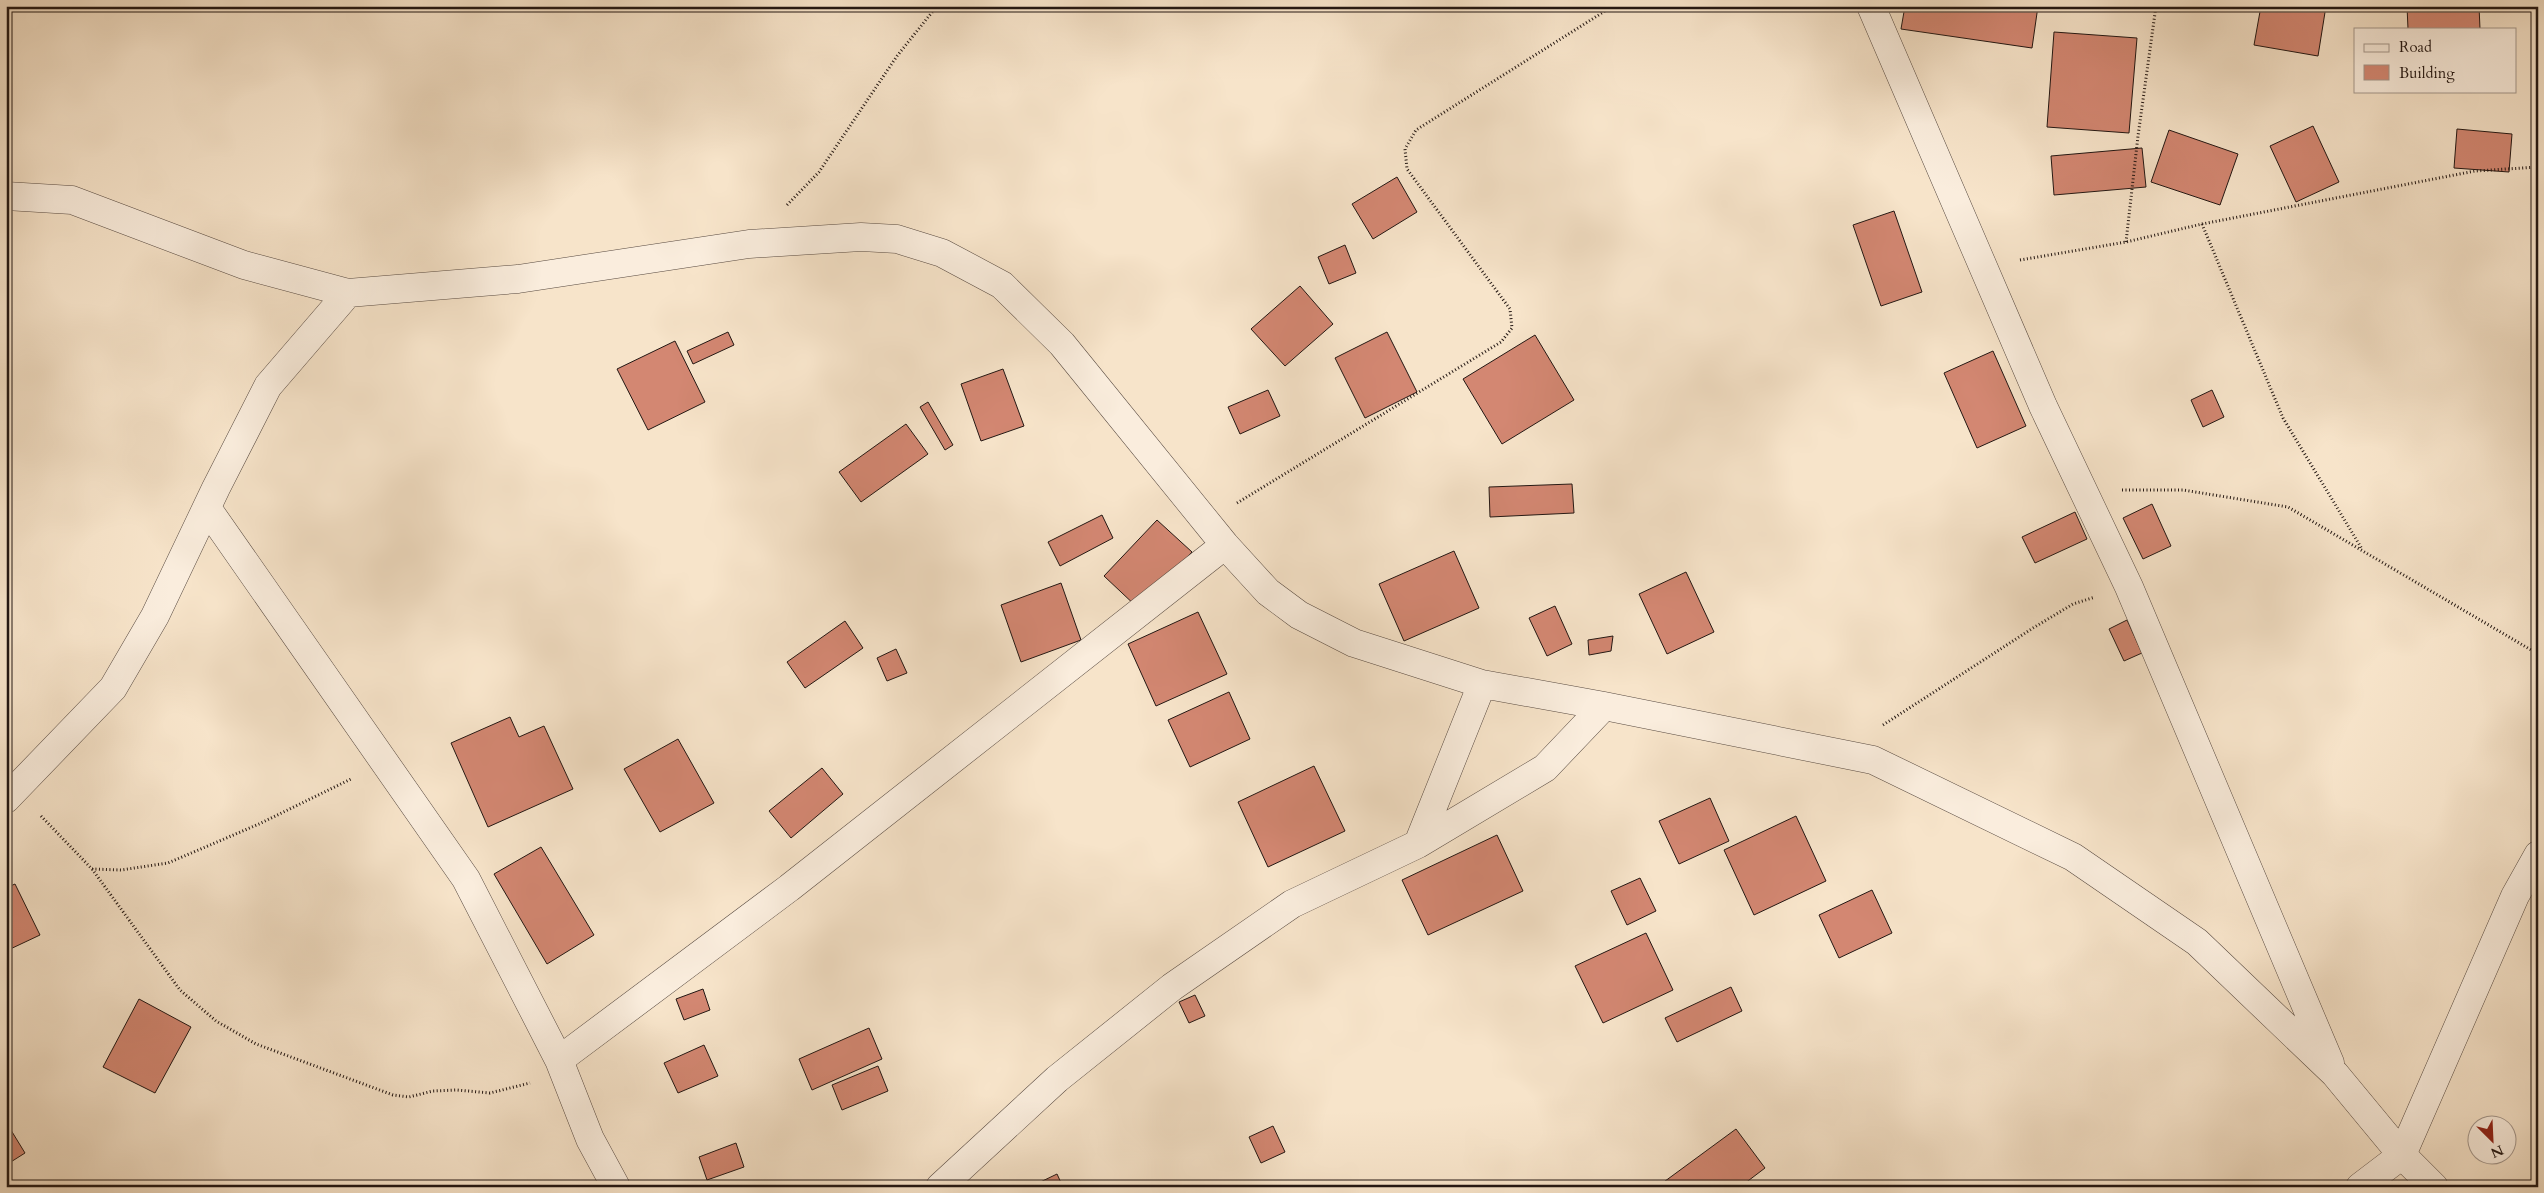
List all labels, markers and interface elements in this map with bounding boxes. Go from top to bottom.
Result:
legend [2354,28,2516,92]
text: Road [2399,37,2432,57]
text: Building [2399,63,2455,83]
north arrow [2466,1116,2516,1166]
text: N [2488,1140,2507,1163]

